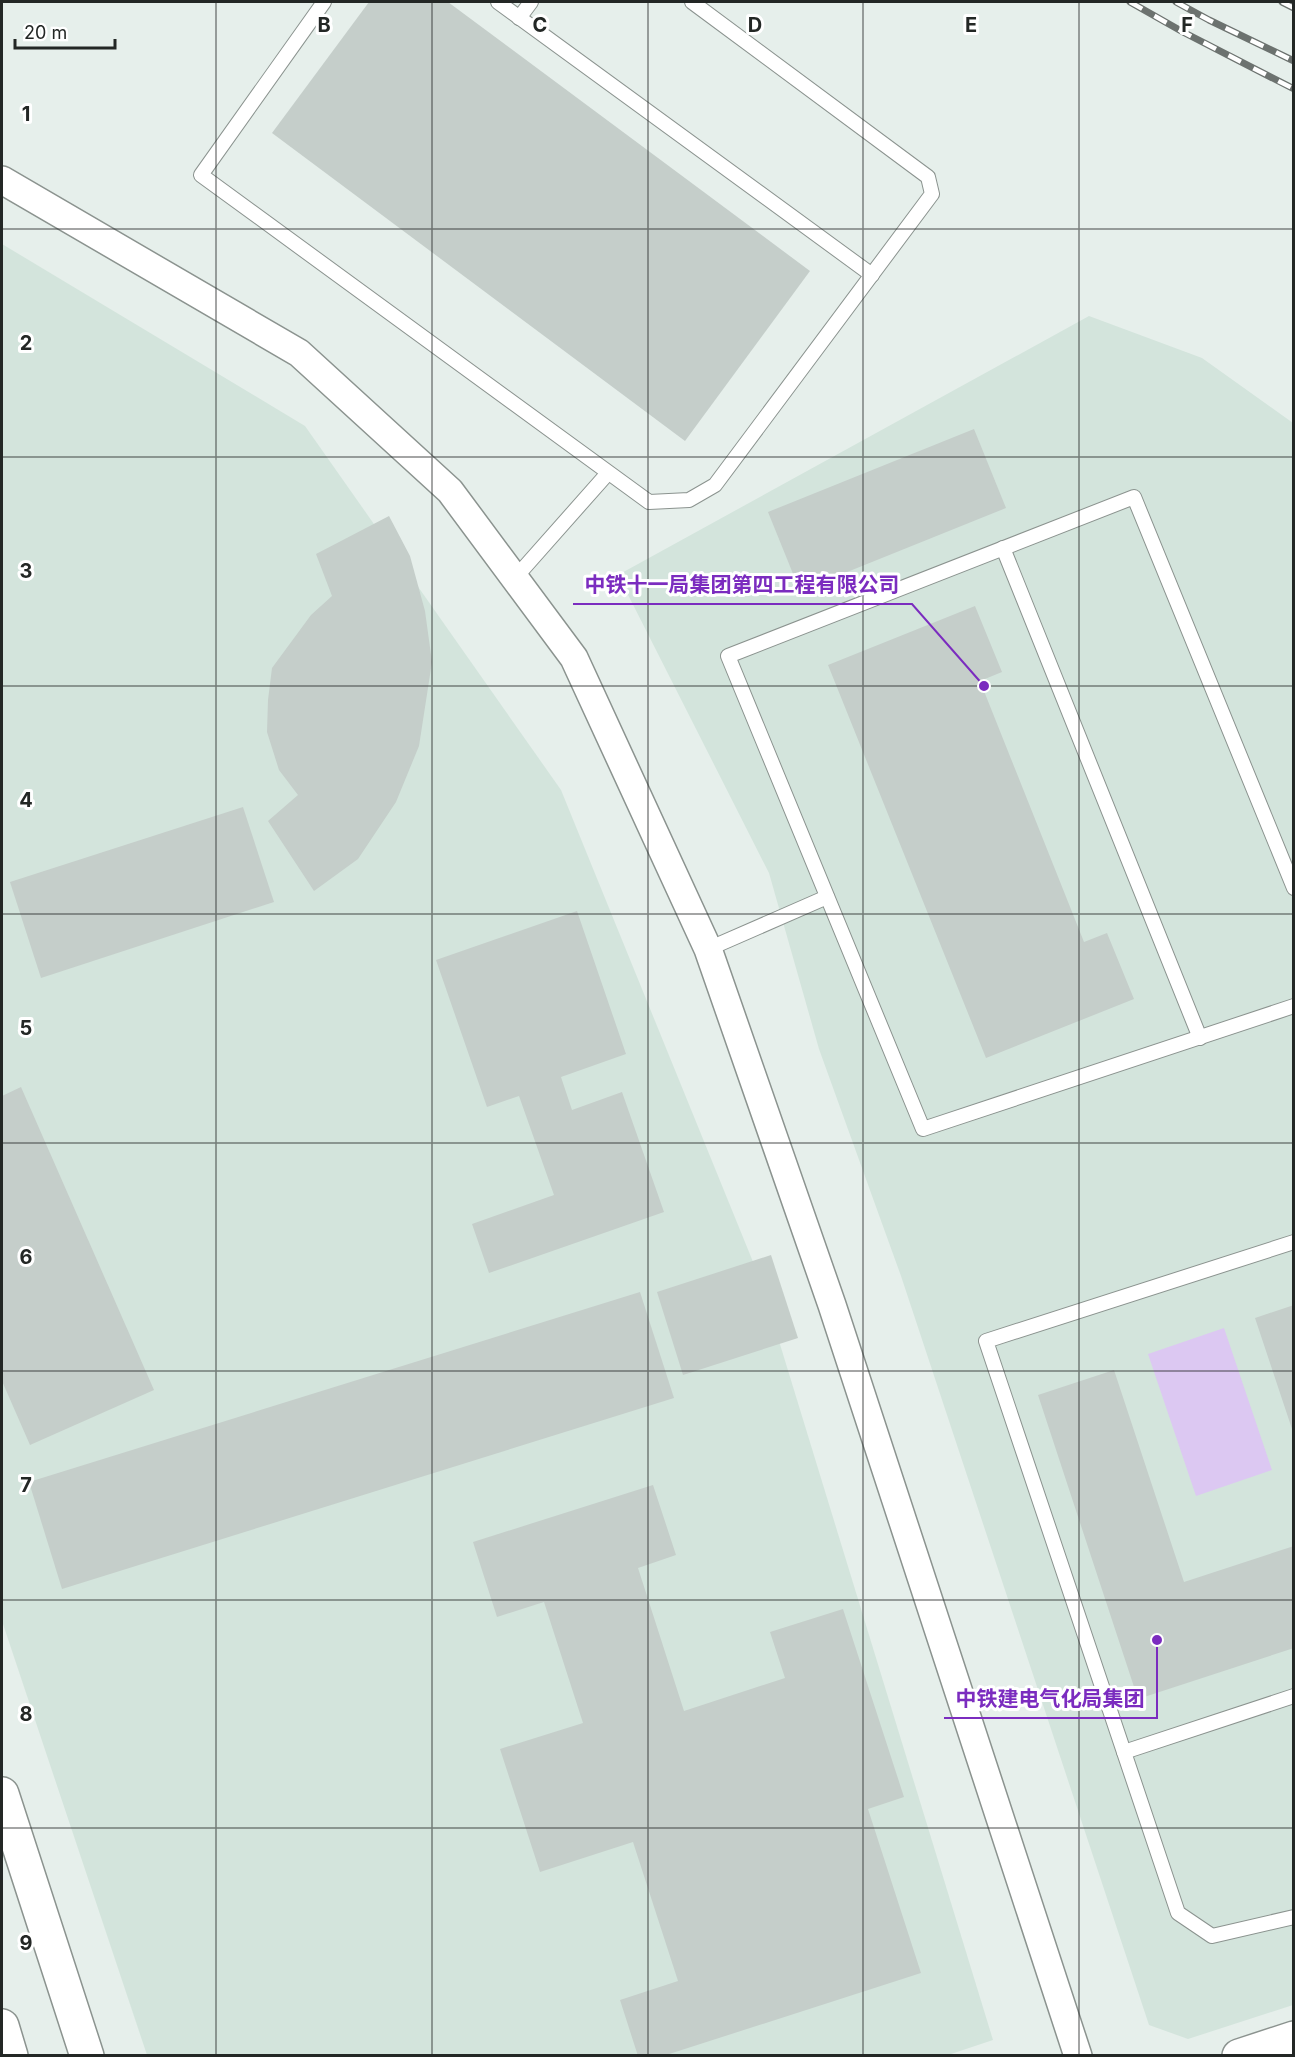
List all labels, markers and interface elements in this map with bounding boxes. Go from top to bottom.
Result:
scale bar [15,12,116,50]
text: B [317,13,331,37]
text: C [533,13,547,37]
text: D [748,13,762,37]
text: E [965,13,977,37]
text: F [1181,13,1193,37]
text: 20 m [24,22,67,43]
text: 1 [22,102,30,126]
text: 2 [20,331,32,355]
text: 3 [20,559,32,583]
callout: 中铁十一局集团第四工程有限公司 [573,565,912,604]
text: 中铁十一局集团第四工程有限公司 [585,572,900,597]
text: 4 [19,788,33,812]
text: 5 [20,1016,32,1040]
text: 6 [20,1245,33,1269]
text: 7 [20,1473,32,1497]
callout: 中铁建电气化局集团 [944,1679,1157,1718]
text: 中铁建电气化局集团 [956,1686,1145,1711]
text: 8 [19,1702,33,1726]
text: 9 [20,1931,33,1955]

